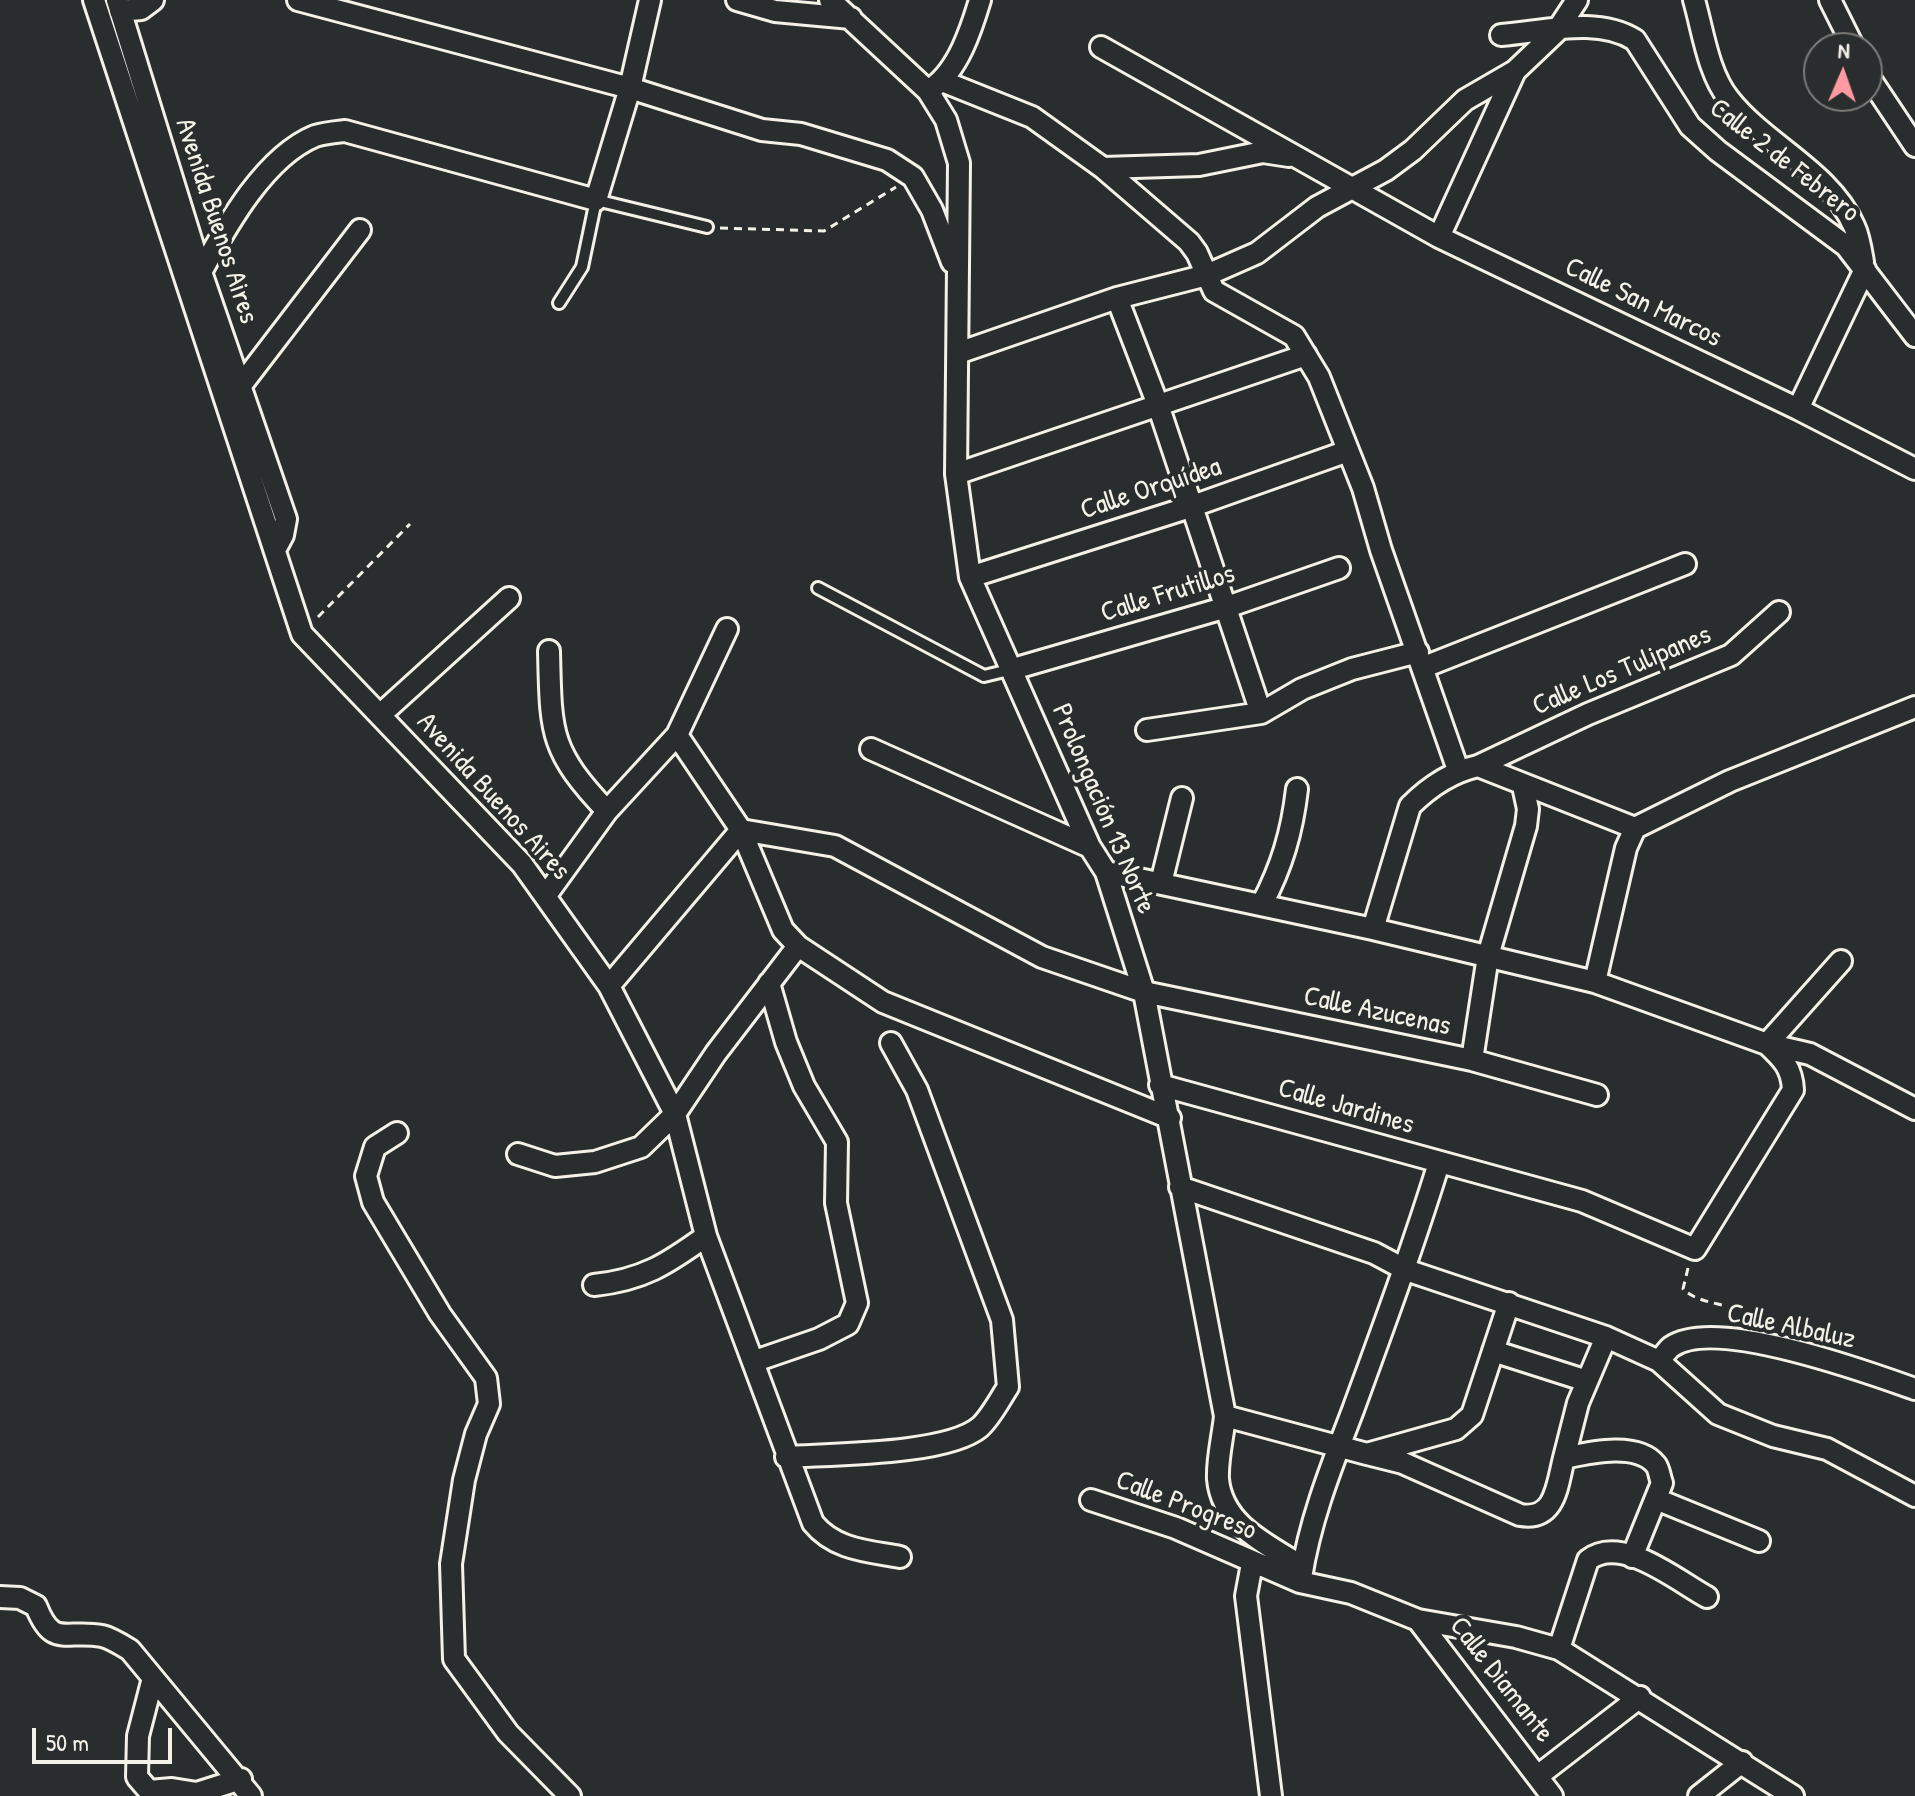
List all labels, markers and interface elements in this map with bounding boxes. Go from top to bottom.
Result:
north arrow [1803,32,1883,112]
text: N [1837,35,1850,65]
street label: Calle 2 de Febrero [1702,92,1866,230]
street label: Avenida Buenos Aires [167,114,265,328]
street label: Calle San Marcos [1559,251,1727,355]
street label: Calle Orquídea [1076,450,1226,528]
street label: Calle Frutillos [1097,558,1239,630]
street label: Calle Los Tulipanes [1528,618,1716,724]
street label: Prolongación 13 Norte [1044,699,1162,919]
street label: Avenida Buenos Aires [409,706,577,888]
street label: Calle Azucenas [1301,980,1453,1044]
street label: Calle Jardines [1274,1072,1418,1142]
street label: Calle Albaluz [1724,1297,1858,1357]
street label: Calle Progreso [1111,1464,1261,1548]
street label: Calle Diamante [1442,1611,1560,1749]
scale bar [36,1712,176,1762]
text: 50 m [46,1726,89,1758]

